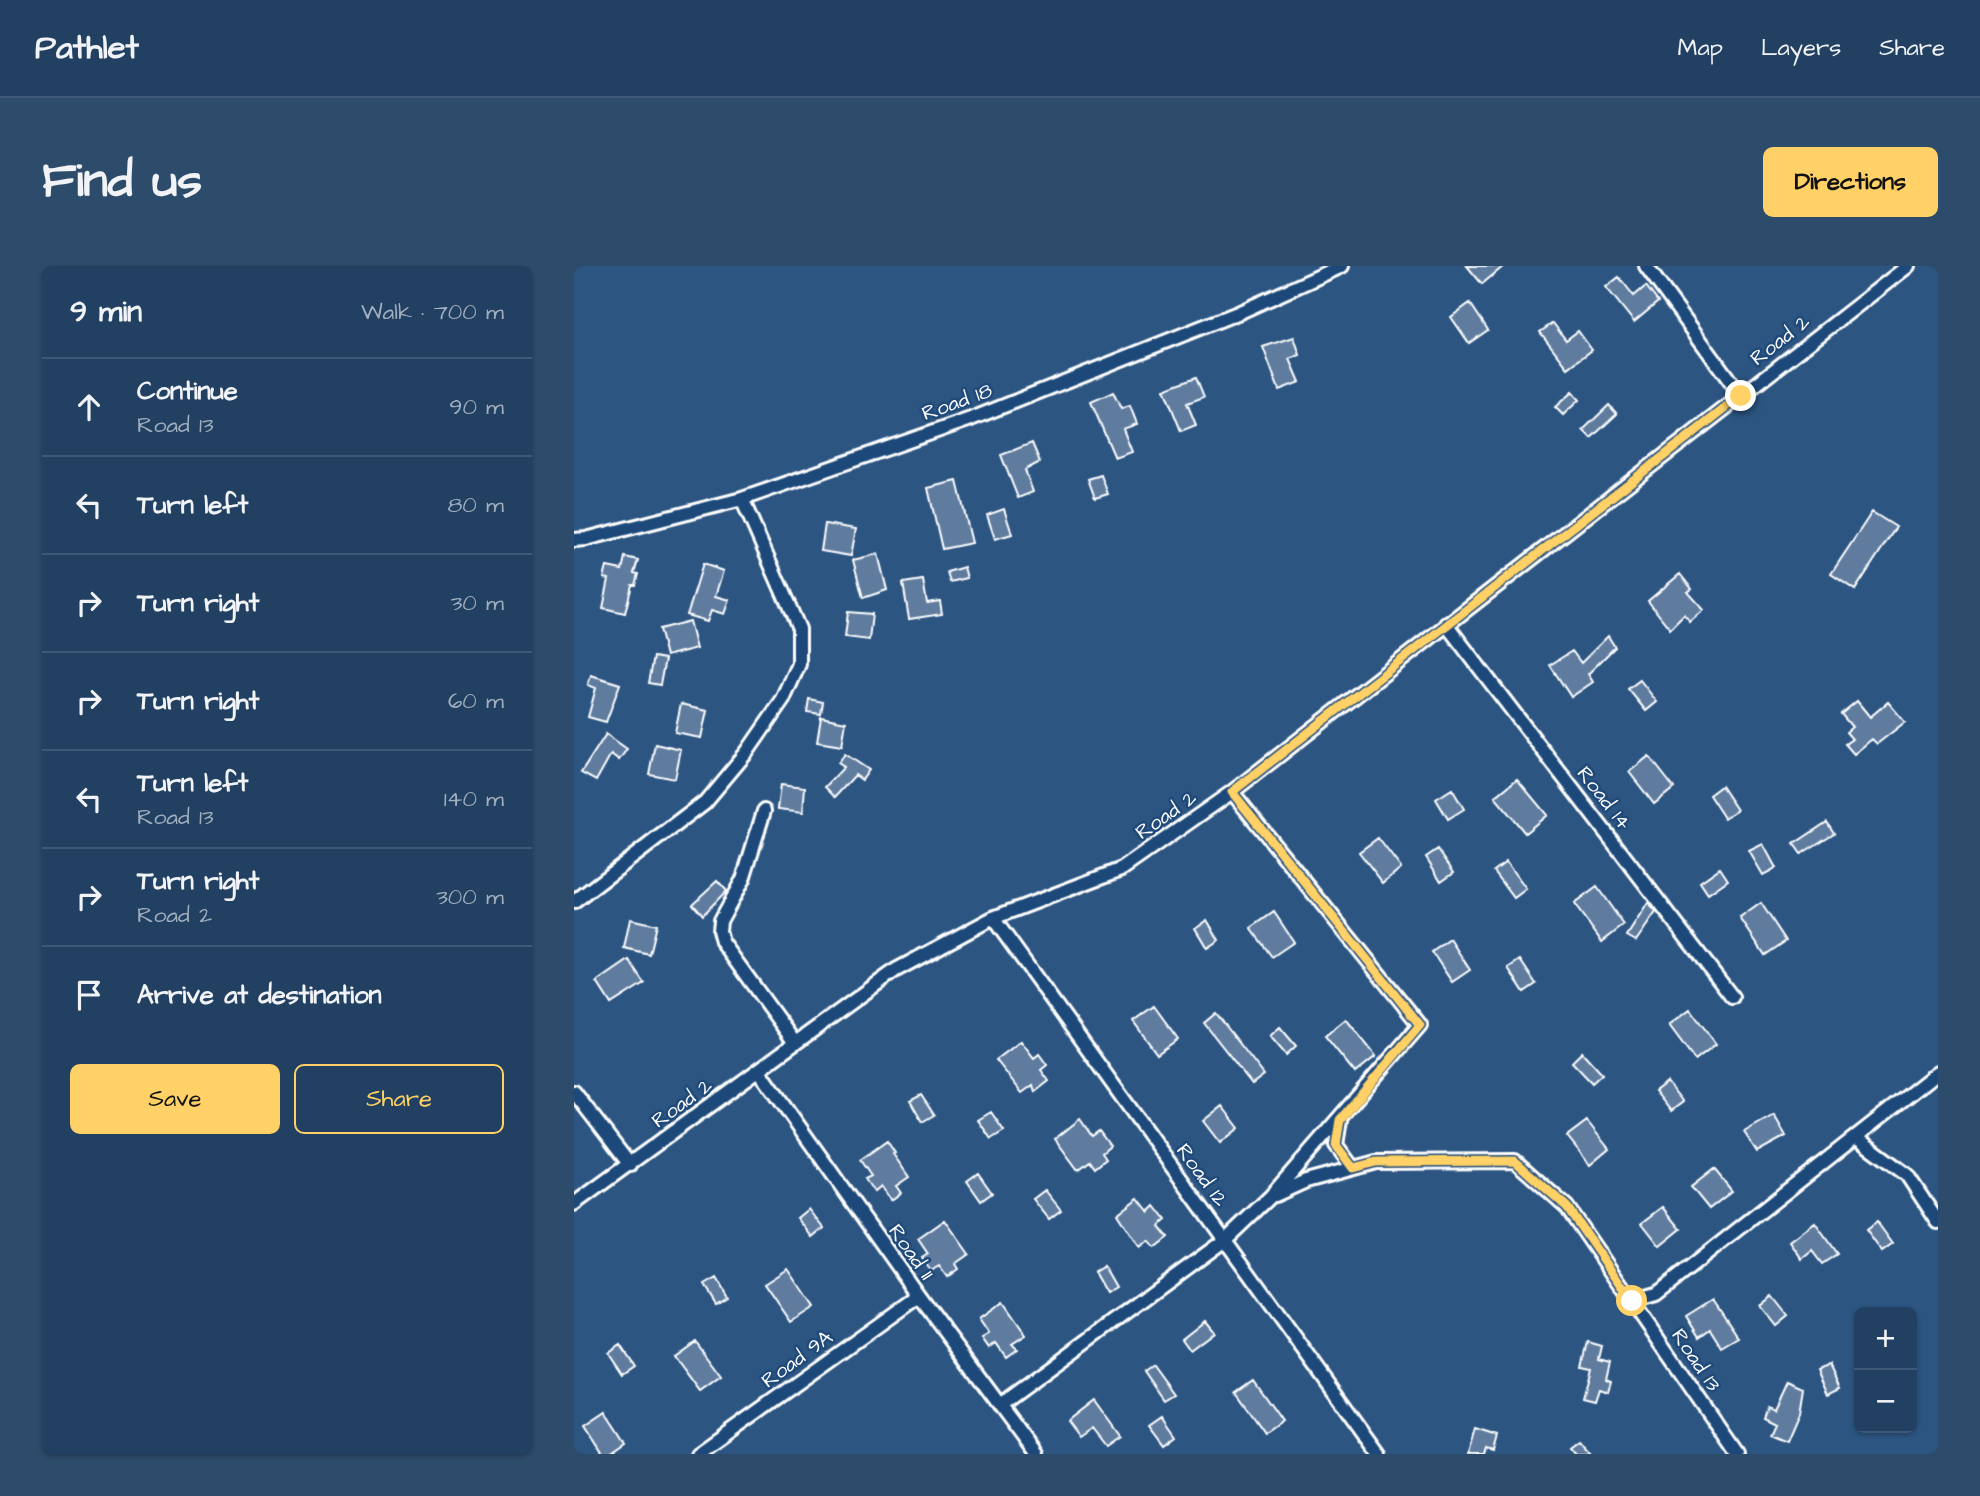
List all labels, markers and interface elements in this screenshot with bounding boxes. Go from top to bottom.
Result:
text: Pathlet [35,25,139,71]
text: Map [1678,31,1723,65]
text: Layers [1761,31,1841,65]
text: Share [1879,31,1945,65]
button: Directions [1763,147,1938,217]
text: Find us [42,148,202,216]
text: 9 min [70,291,142,333]
text: Walk · 700 m [361,296,504,328]
street label: Road 2 [1744,307,1816,373]
text: Continue [137,373,238,409]
street label: Road 18 [918,376,997,428]
route end [1725,380,1756,411]
icon: ahead [70,388,108,426]
text: 90 m [449,391,504,423]
text: Road 13 [137,409,214,441]
icon: left [70,486,108,524]
text: Turn left [137,487,248,523]
text: 80 m [447,489,504,521]
icon: right [70,584,108,622]
text: Turn right [137,585,259,621]
text: 30 m [451,587,504,619]
icon: right [70,682,108,720]
text: Turn right [137,683,259,719]
text: 60 m [448,685,504,717]
street label: Road 14 [1570,760,1638,836]
text: Turn left [137,765,248,801]
icon: left [70,780,108,818]
text: 140 m [444,783,504,815]
street label: Road 2 [1130,783,1202,847]
text: Road 13 [137,801,214,833]
text: Turn right [137,863,259,899]
icon: right [70,878,108,916]
text: 300 m [436,881,504,913]
text: Road 2 [137,899,212,931]
icon: arrive [70,976,108,1014]
text: Arrive at destination [137,977,382,1013]
button: Save [70,1064,280,1134]
button: Share [294,1064,504,1134]
street label: Road 2 [646,1071,718,1135]
street label: Road 12 [1169,1138,1235,1212]
street label: Road 11 [881,1218,941,1286]
route start [1616,1285,1647,1316]
map controls [1854,1307,1917,1433]
button: + [1854,1307,1917,1370]
street label: Road 9A [755,1323,839,1395]
street label: Road 13 [1664,1323,1728,1397]
button: − [1854,1370,1917,1433]

